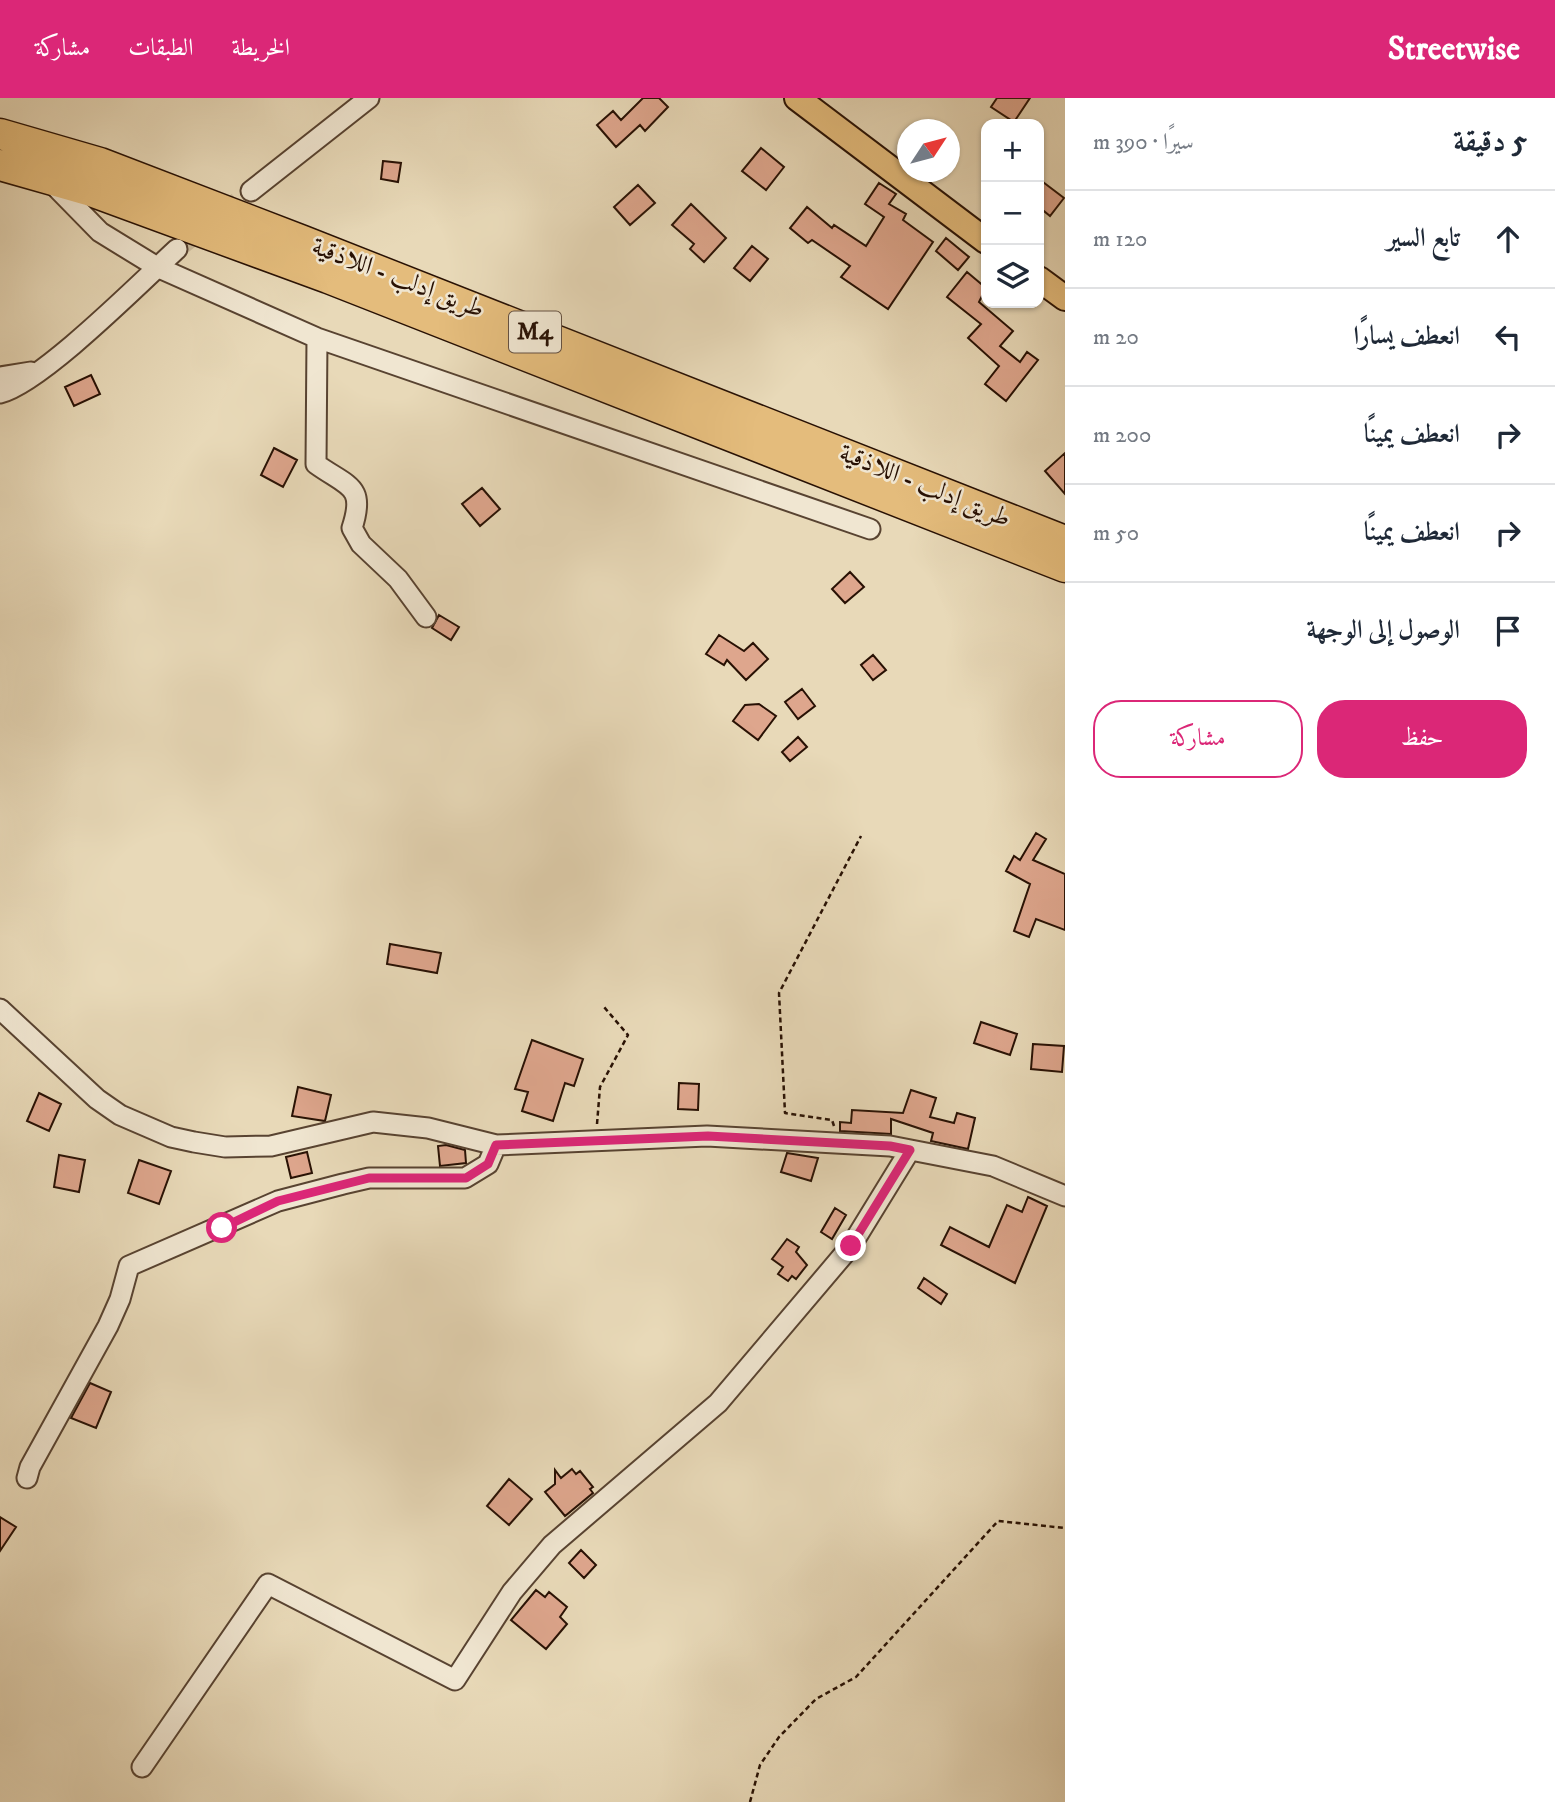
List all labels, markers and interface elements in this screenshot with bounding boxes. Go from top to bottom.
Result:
text: Streetwise [1388,29,1520,70]
text: مشاركة [35,33,90,63]
text: الطبقات [128,33,194,63]
text: الخريطة [232,33,290,63]
north arrow [897,119,960,182]
map controls [981,119,1044,308]
button: + [981,119,1044,182]
text: 5 دقيقة [1453,124,1527,161]
text: سيرًا · 390 m [1093,128,1194,157]
button: − [981,182,1044,245]
icon: ahead [1489,220,1527,258]
text: تابع السير [1387,222,1460,255]
text: 120 m [1093,225,1147,254]
street label: طريق إدلب - اللاذقية [307,230,489,326]
button: layers [981,245,1044,308]
road number: M4 [509,312,561,353]
icon: left [1489,318,1527,356]
text: انعطف يسارًا [1353,320,1460,353]
text: 20 m [1093,323,1139,352]
icon: right [1489,416,1527,454]
text: انعطف يمينًا [1364,418,1460,451]
text: 200 m [1093,421,1151,450]
street label: طريق إدلب - اللاذقية [834,437,1016,535]
icon: right [1489,514,1527,552]
text: انعطف يمينًا [1364,516,1460,549]
text: 50 m [1093,519,1139,548]
icon: arrive [1489,612,1527,650]
text: الوصول إلى الوجهة [1306,614,1460,647]
button: مشاركة [1093,700,1303,778]
button: حفظ [1317,700,1527,778]
route start [206,1212,237,1243]
route end [835,1230,866,1261]

